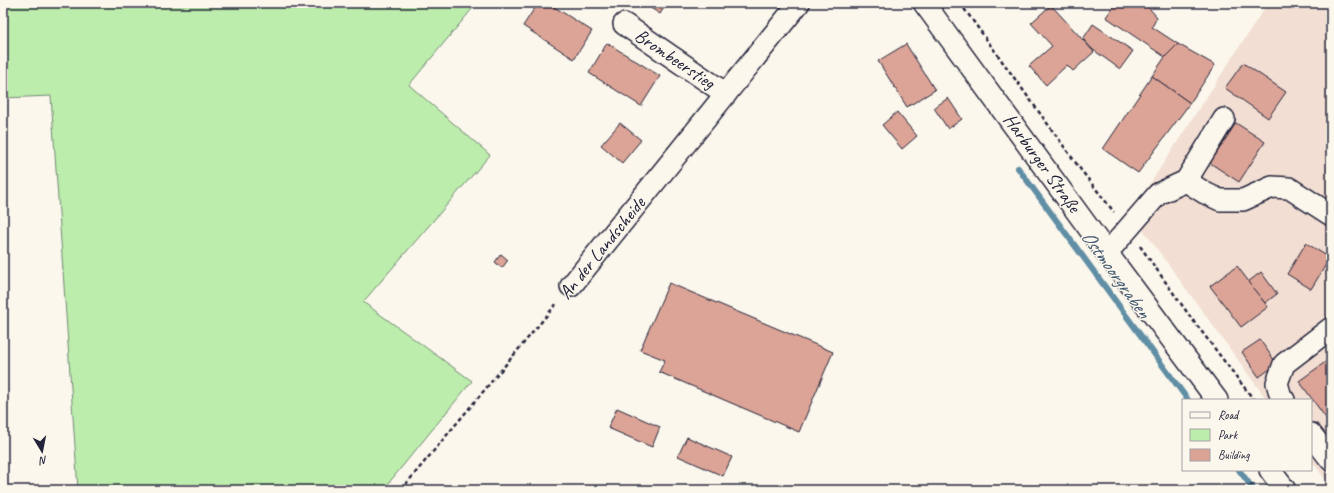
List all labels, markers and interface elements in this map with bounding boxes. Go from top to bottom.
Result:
street label: Brombeerstieg [630,23,721,95]
street label: Harburger Straße [998,109,1087,219]
street label: An der Landscheide [553,191,652,304]
water label: Ostmoorgraben [1076,225,1157,325]
legend [1182,399,1312,471]
text: Road [1218,407,1240,423]
text: Park [1218,427,1239,443]
north arrow [22,431,62,471]
text: Building [1218,447,1250,463]
text: N [37,453,48,469]

